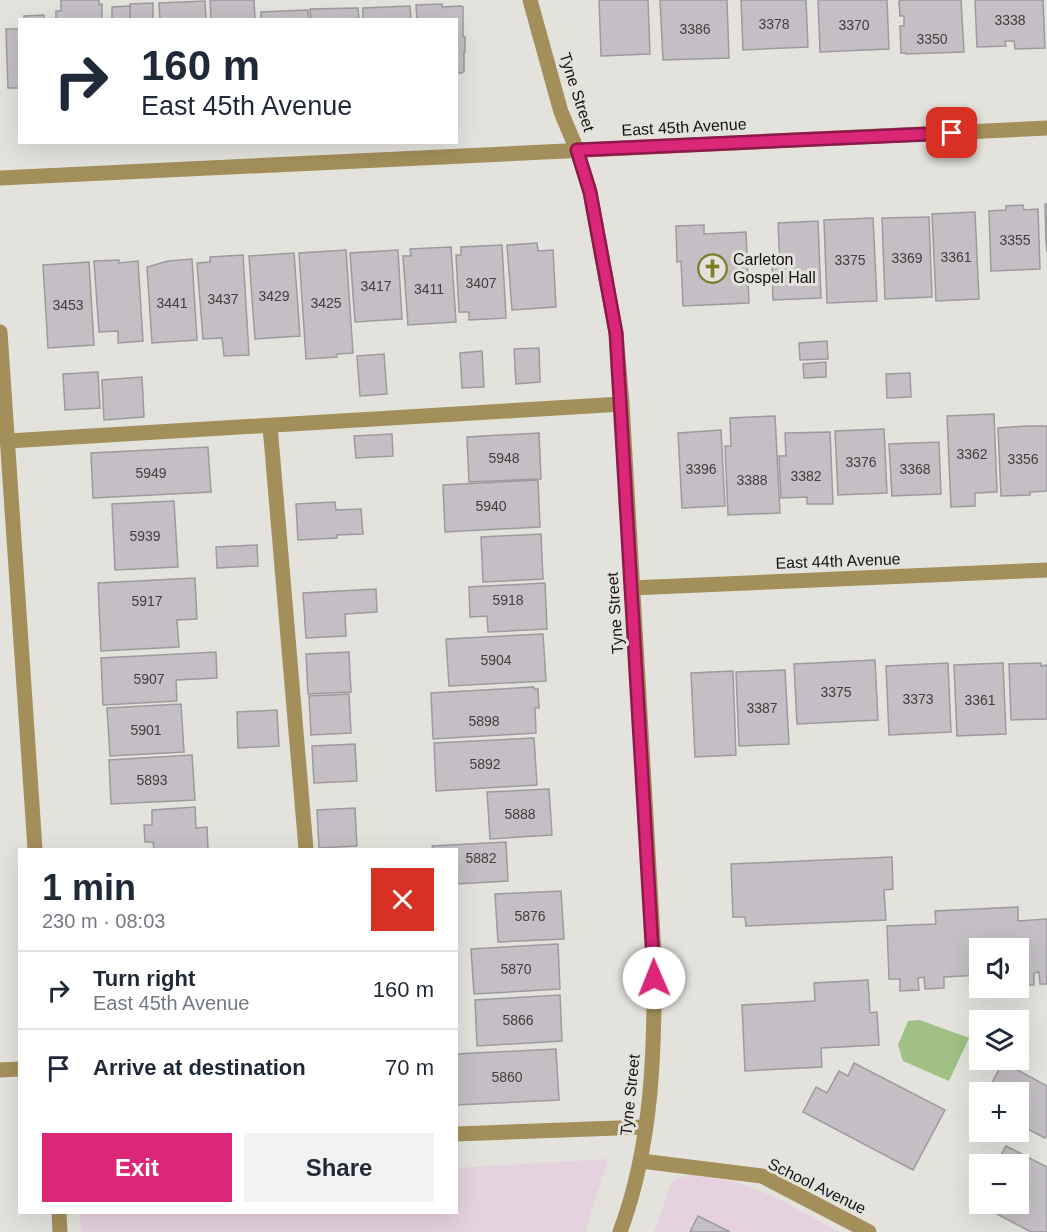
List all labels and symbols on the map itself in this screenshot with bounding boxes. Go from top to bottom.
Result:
house number: 3338 [994,12,1026,28]
house number: 3378 [758,16,790,32]
house number: 3370 [838,17,870,33]
house number: 3386 [679,21,711,37]
house number: 3350 [916,31,948,47]
street label: Tyne Street [556,50,598,134]
pin [926,107,977,158]
street label: East 45th Avenue [621,115,747,139]
house number: 3355 [999,232,1031,248]
house number: 3361 [940,249,972,265]
house number: 3369 [891,250,923,266]
place label: Carleton Gospel Hall [733,251,816,286]
church icon: Carleton Gospel Hall [696,252,728,284]
house number: 3375 [834,252,866,268]
house number: 3407 [465,275,497,291]
house number: 3417 [360,278,392,294]
house number: 3411 [414,281,444,297]
house number: 3429 [258,288,290,304]
house number: 3437 [207,291,239,307]
house number: 3441 [156,295,188,311]
house number: 3425 [310,295,342,311]
house number: 3453 [52,297,84,313]
house number: 3362 [956,446,988,462]
house number: 5948 [488,450,520,466]
house number: 3356 [1007,451,1039,467]
house number: 3376 [845,454,877,470]
house number: 3396 [685,461,717,477]
house number: 3368 [899,461,931,477]
house number: 5949 [135,465,167,481]
house number: 3382 [790,468,822,484]
house number: 3388 [736,472,768,488]
house number: 5940 [475,498,507,514]
house number: 5939 [129,528,161,544]
street label: East 44th Avenue [775,550,901,572]
street label: Tyne Street [604,571,626,654]
house number: 5918 [492,592,524,608]
house number: 5917 [131,593,163,609]
house number: 5904 [480,652,512,668]
house number: 5907 [133,671,165,687]
house number: 3375 [820,684,852,700]
house number: 3373 [902,691,934,707]
house number: 3361 [964,692,996,708]
house number: 3387 [746,700,778,716]
house number: 5898 [468,713,500,729]
house number: 5901 [130,722,162,738]
house number: 5892 [469,756,501,772]
house number: 5893 [136,772,168,788]
house number: 5888 [504,806,536,822]
house number: 5882 [465,850,497,866]
house number: 5876 [514,908,546,924]
position arrow [622,946,686,1010]
house number: 5870 [500,961,532,977]
house number: 5866 [502,1012,534,1028]
street label: Tyne Street [617,1053,643,1137]
house number: 5860 [491,1069,523,1085]
street label: School Avenue [765,1155,869,1217]

